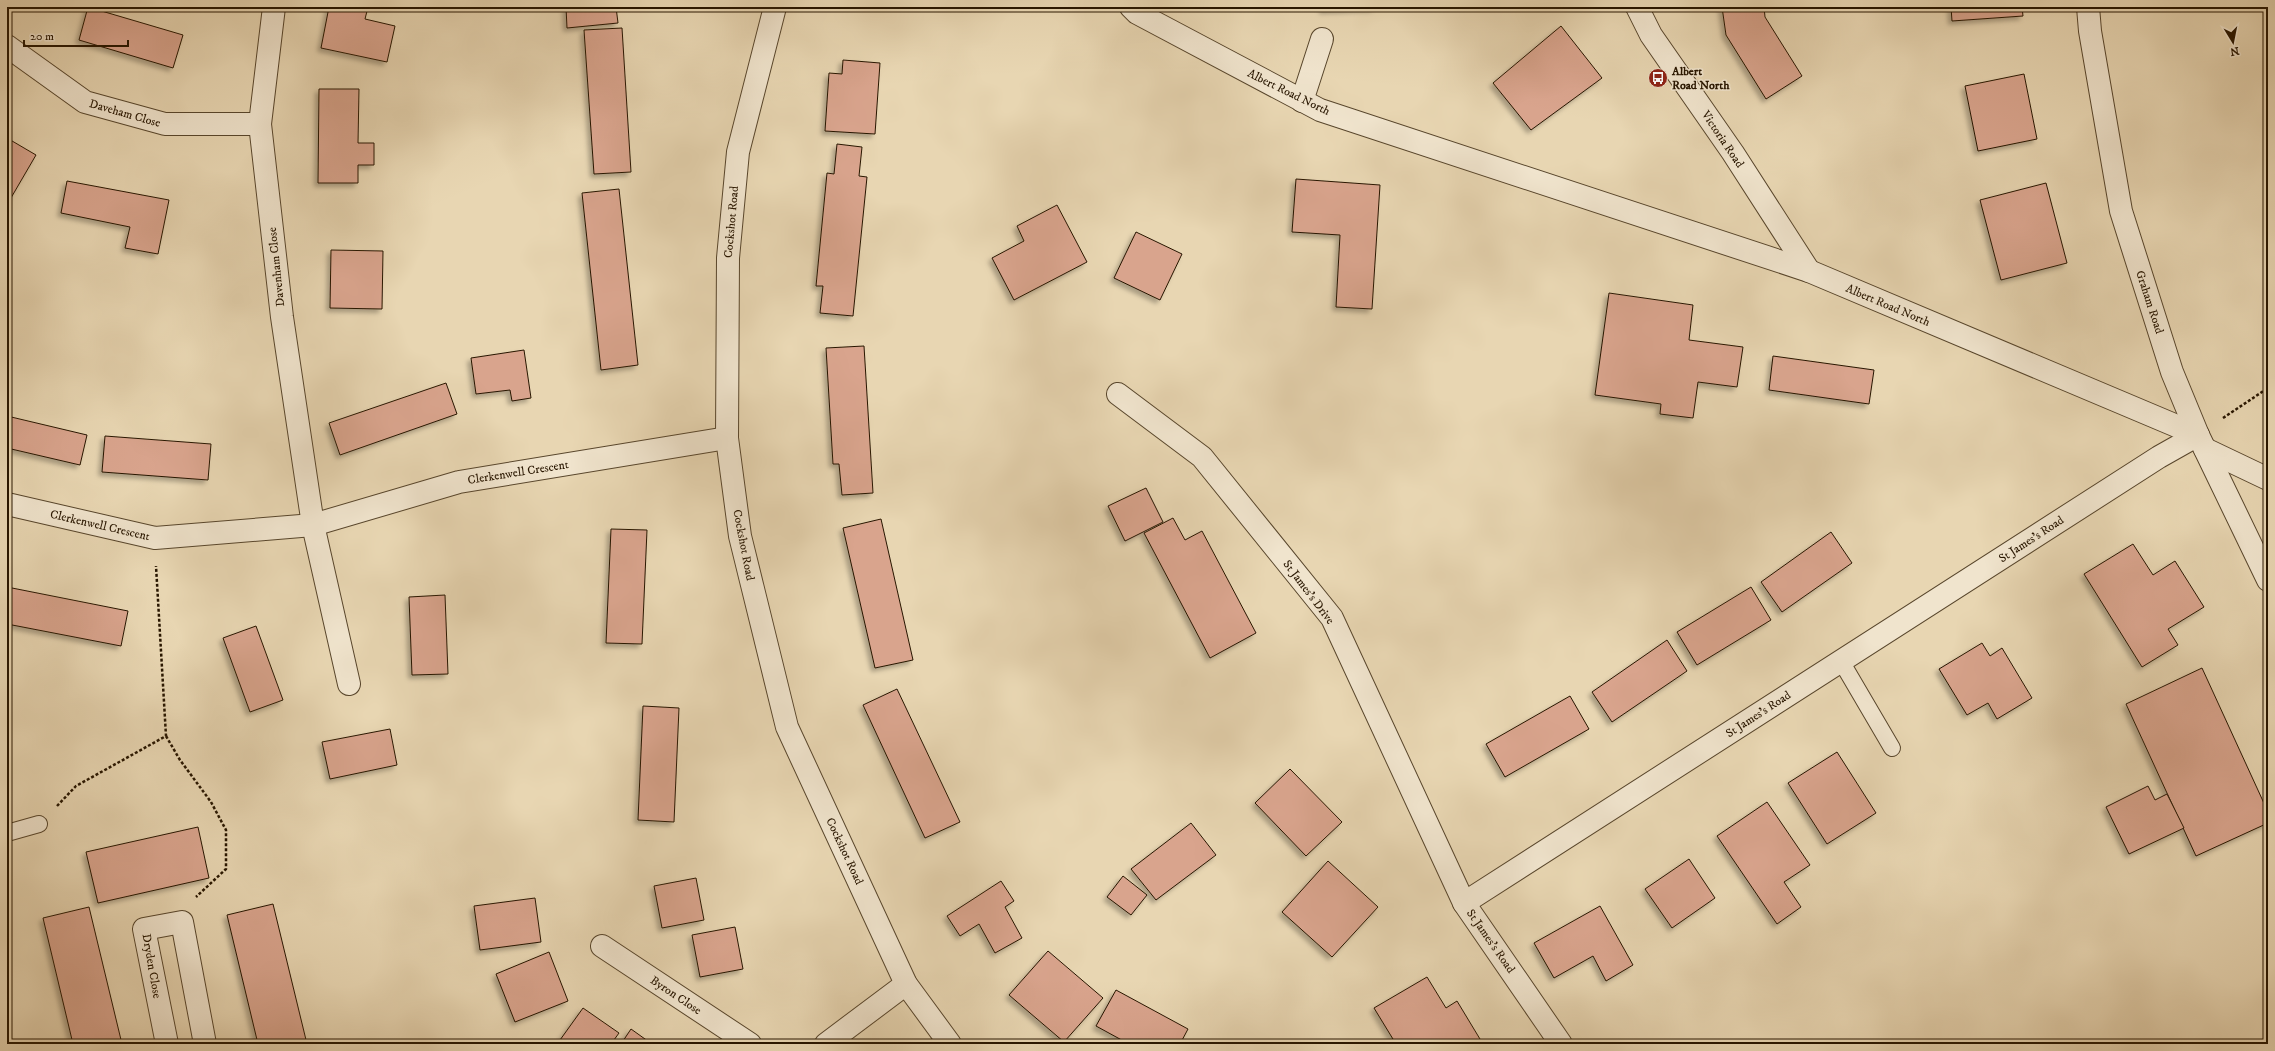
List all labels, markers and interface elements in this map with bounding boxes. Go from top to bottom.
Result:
scale bar [24,22,128,48]
north arrow [2213,22,2253,62]
text: 20 m [30,29,54,44]
text: N [2229,43,2240,59]
place label: Albert Road North [1671,64,1730,93]
street label: Albert Road North [1245,66,1333,119]
bus stop icon: Albert Road North [1647,67,1669,89]
street label: Daveham Close [87,96,162,131]
street label: Victoria Road [1697,107,1747,171]
street label: Cockshot Road [721,185,742,259]
street label: Davenham Close [265,226,288,307]
street label: Graham Road [2132,269,2167,336]
street label: Albert Road North [1843,281,1933,330]
street label: Clerkenwell Crescent [467,457,570,488]
street label: Clerkenwell Crescent [49,507,151,544]
street label: Cockshot Road [729,508,758,582]
street label: St James's Road [1996,513,2067,566]
street label: St James's Drive [1280,557,1338,627]
street label: St James's Road [1723,688,1794,741]
street label: Cockshot Road [822,815,867,887]
street label: St James's Road [1463,906,1518,976]
street label: Dryden Close [138,933,165,1000]
street label: Byron Close [647,973,704,1018]

